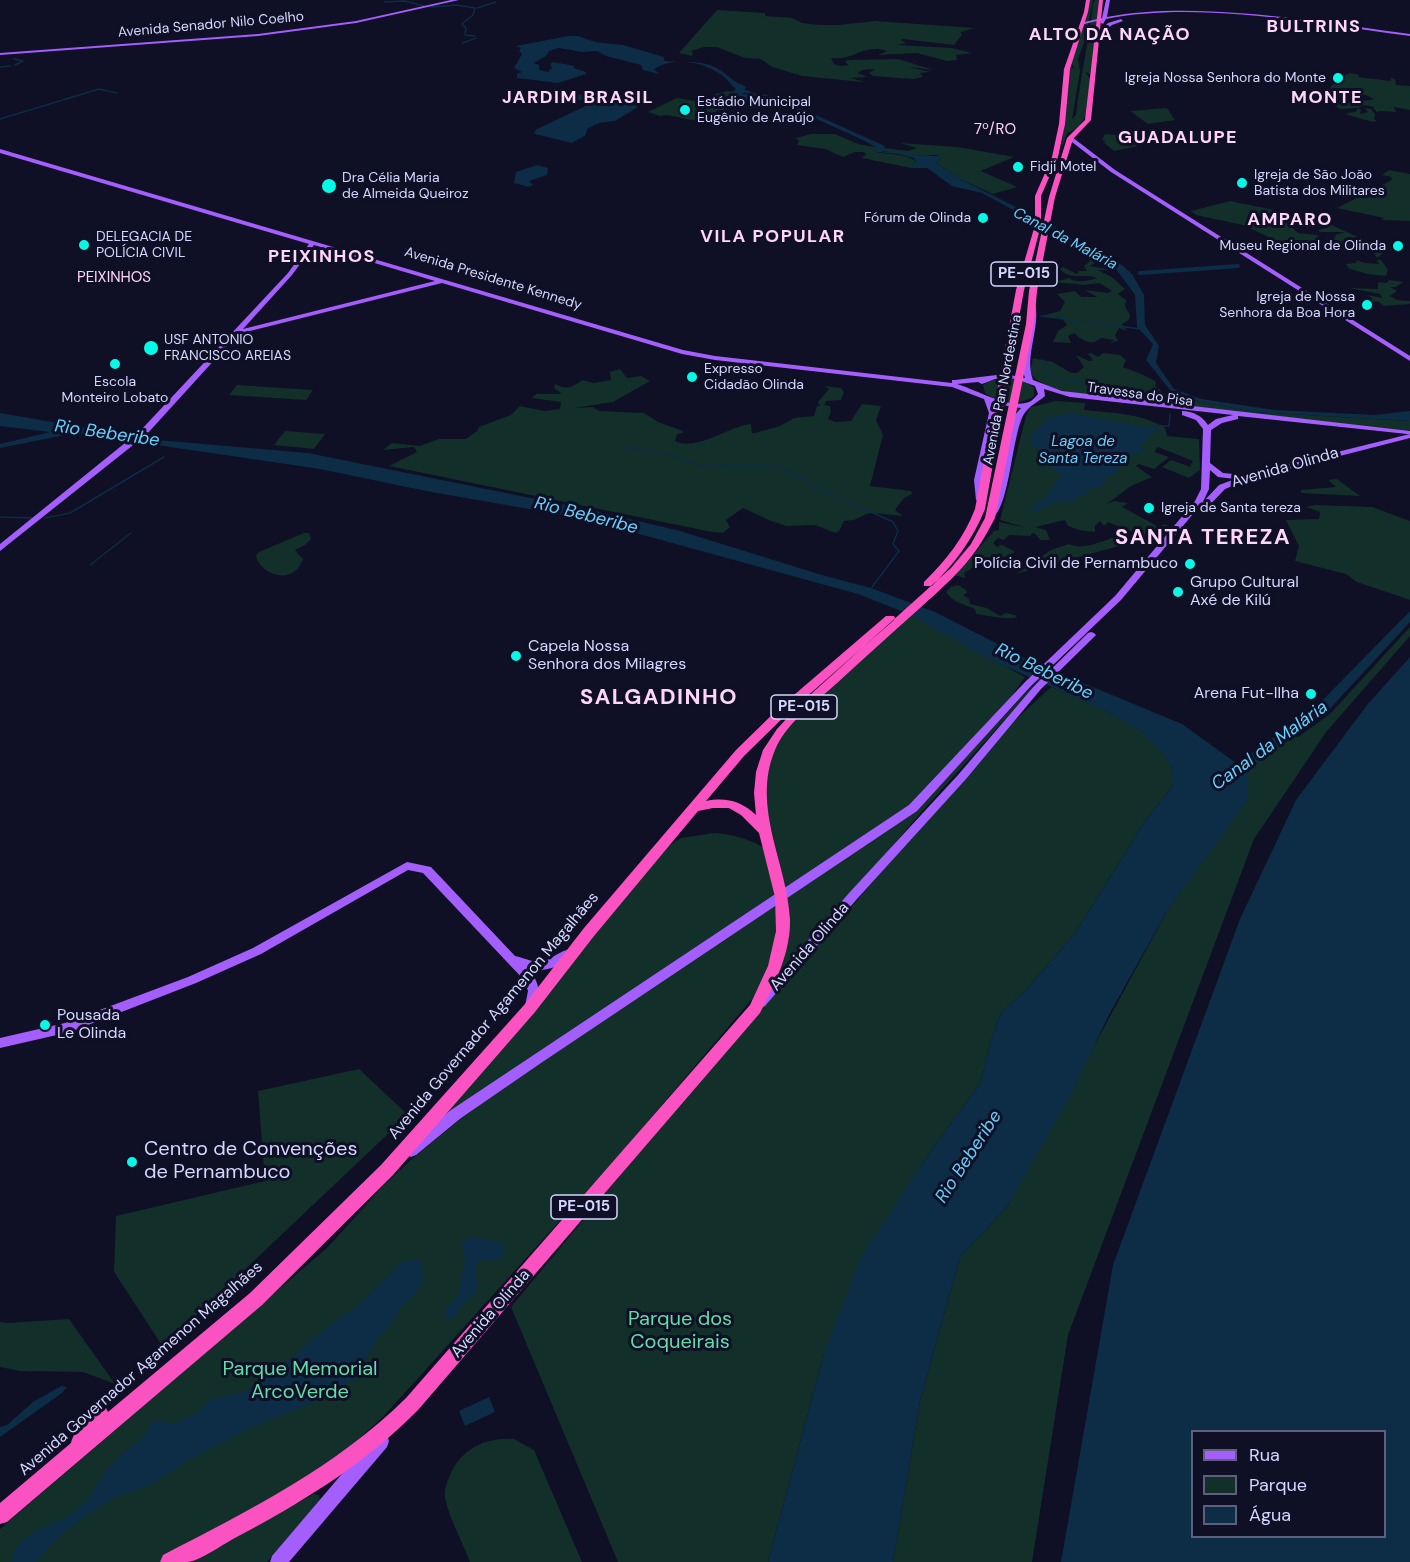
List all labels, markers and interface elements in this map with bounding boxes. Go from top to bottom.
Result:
street label: Avenida Senador Nilo Coelho [117,8,305,42]
district label: BULTRINS [1267,16,1361,38]
district label: ALTO DA NAÇÃO [1029,24,1191,46]
place label: Igreja Nossa Senhora do Monte [1125,70,1326,86]
marker: Igreja Nossa Senhora do Monte [1331,71,1345,85]
district label: JARDIM BRASIL [502,87,654,109]
district label: MONTE [1291,87,1363,109]
place label: Estádio Municipal Eugênio de Araújo [697,94,814,126]
marker: Estádio Municipal Eugênio de Araújo [678,103,692,117]
district label: 7º/RO [974,121,1016,139]
district label: GUADALUPE [1118,127,1238,149]
place label: Fidji Motel [1030,159,1096,175]
marker: Fidji Motel [1011,160,1025,174]
place label: Igreja de São João Batista dos Militares [1254,167,1385,200]
place label: Dra Célia Maria de Almeida Queiroz [342,170,469,202]
marker: Igreja de São João Batista dos Militares [1235,176,1249,190]
marker: Dra Célia Maria de Almeida Queiroz [320,177,338,195]
water label: Canal da Malária [1010,204,1120,274]
district label: AMPARO [1247,209,1333,231]
place label: Fórum de Olinda [864,210,971,226]
marker: Fórum de Olinda [976,211,990,225]
district label: VILA POPULAR [700,226,846,248]
place label: DELEGACIA DE POLÍCIA CIVIL [96,229,192,262]
marker: DELEGACIA DE POLÍCIA CIVIL [77,238,91,252]
place label: Museu Regional de Olinda [1219,238,1386,254]
marker: Museu Regional de Olinda [1391,239,1405,253]
street label: Avenida Presidente Kennedy [402,244,584,314]
district label: PEIXINHOS [268,246,376,268]
road number: PE-015 [991,262,1057,286]
district label: PEIXINHOS [70,269,158,287]
place label: Igreja de Nossa Senhora da Boa Hora [1219,289,1355,322]
marker: Igreja de Nossa Senhora da Boa Hora [1360,298,1374,312]
street label: Avenida Pan Nordestina [980,313,1026,467]
place label: USF ANTONIO FRANCISCO AREIAS [164,332,291,364]
marker: USF ANTONIO FRANCISCO AREIAS [142,339,160,357]
marker: Escola Monteiro Lobato [108,357,122,371]
place label: Expresso Cidadão Olinda [704,361,804,394]
marker: Expresso Cidadão Olinda [685,370,699,384]
place label: Escola Monteiro Lobato [62,374,168,406]
street label: Travessa do Pisa [1086,379,1194,411]
water label: Rio Beberibe [53,416,161,452]
water label: Lagoa de Santa Tereza [1039,433,1127,468]
street label: Avenida Olinda [1229,444,1341,492]
water label: Rio Beberibe [532,493,640,539]
place label: Igreja de Santa tereza [1161,500,1301,516]
marker: Igreja de Santa tereza [1142,501,1156,515]
district label: SANTA TEREZA [1115,525,1291,551]
place label: Polícia Civil de Pernambuco [974,554,1178,574]
marker: Polícia Civil de Pernambuco [1183,557,1197,571]
place label: Grupo Cultural Axé de Kilú [1190,573,1299,611]
marker: Grupo Cultural Axé de Kilú [1171,585,1185,599]
place label: Capela Nossa Senhora dos Milagres [528,637,686,675]
water label: Rio Beberibe [992,639,1096,705]
marker: Capela Nossa Senhora dos Milagres [509,649,523,663]
place label: Arena Fut-Ilha [1194,684,1299,704]
district label: SALGADINHO [580,685,738,711]
marker: Arena Fut-Ilha [1304,687,1318,701]
road number: PE-015 [771,695,837,719]
water label: Canal da Malária [1208,697,1332,795]
street label: Avenida Governador Agamenon Magalhães [385,888,603,1144]
street label: Avenida Olinda [766,899,854,995]
place label: Pousada Le Olinda [57,1006,126,1044]
marker: Pousada Le Olinda [38,1018,52,1032]
water label: Rio Beberibe [931,1107,1007,1207]
place label: Centro de Convenções de Pernambuco [144,1138,357,1185]
marker: Centro de Convenções de Pernambuco [125,1155,139,1169]
road number: PE-015 [551,1195,617,1219]
street label: Avenida Governador Agamenon Magalhães [15,1258,267,1480]
street label: Avenida Olinda [447,1266,535,1362]
park label: Parque dos Coqueirais [628,1308,732,1355]
park label: Parque Memorial ArcoVerde [222,1358,378,1405]
legend [1191,1430,1386,1538]
text: Rua [1249,1443,1280,1467]
text: Parque [1249,1473,1307,1497]
text: Água [1249,1503,1291,1527]

